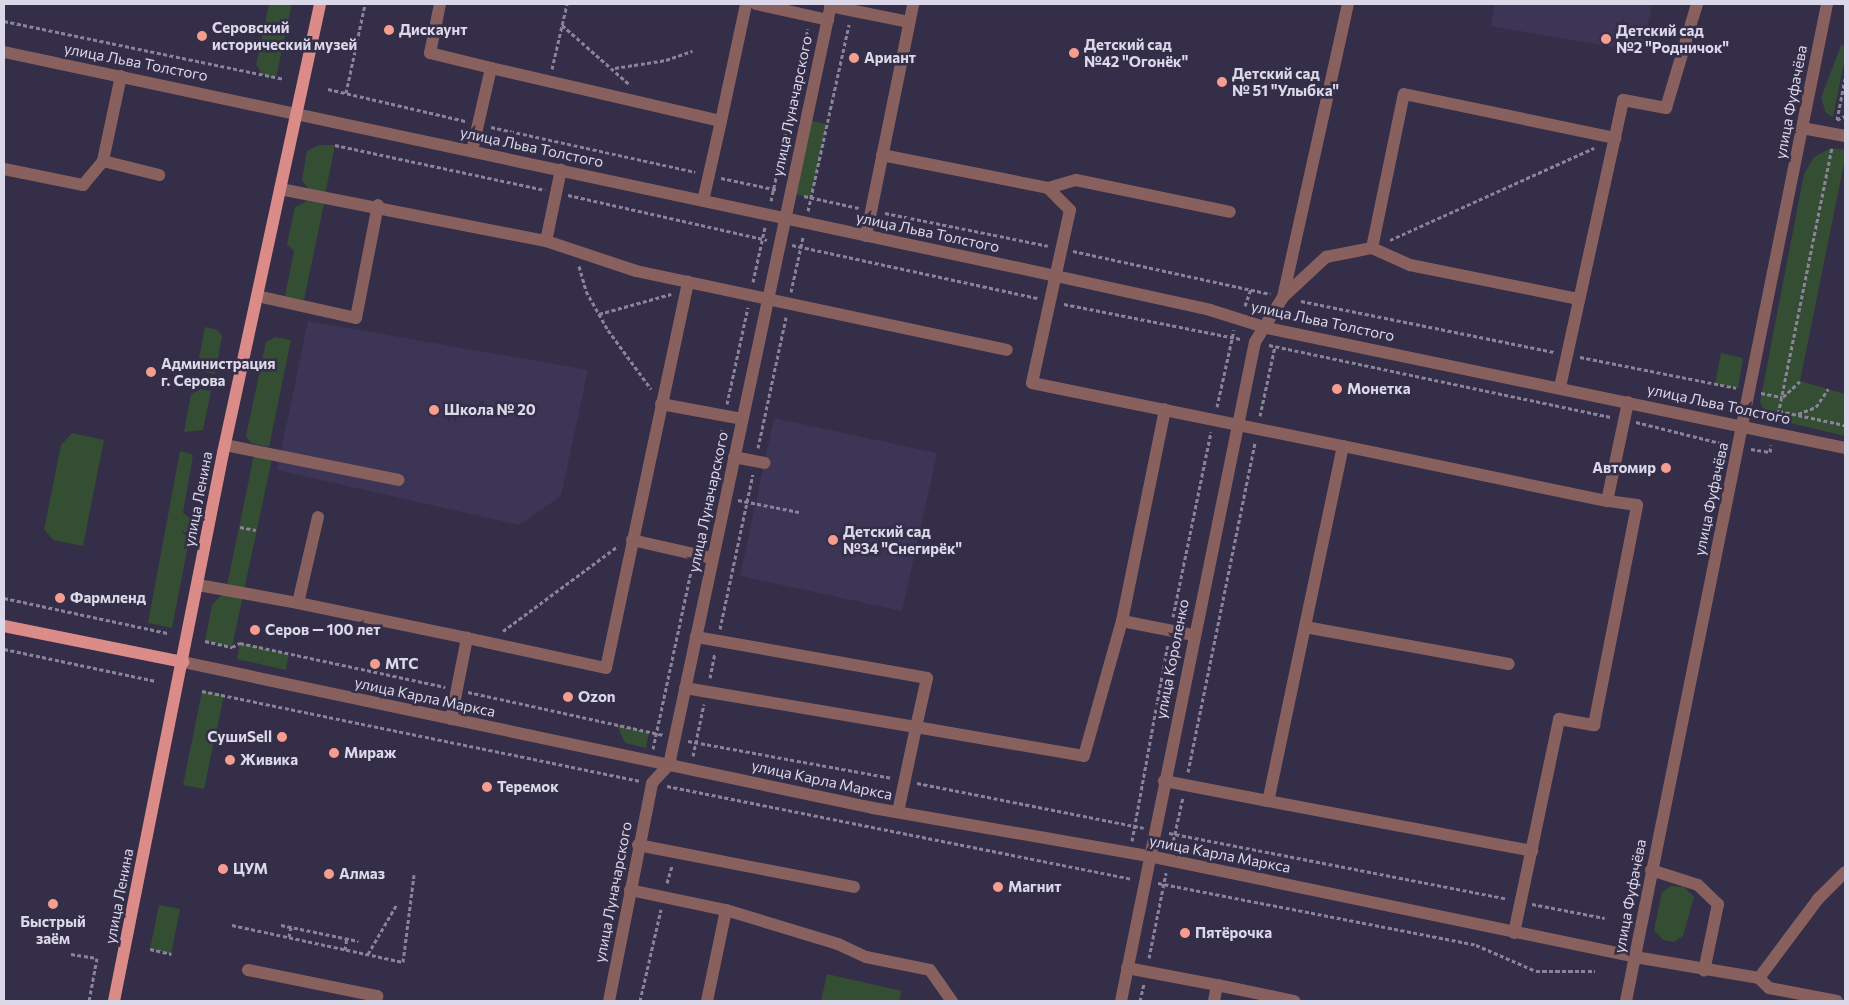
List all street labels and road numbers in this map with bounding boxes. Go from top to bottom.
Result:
street label: улица Луначарского [768,34,816,178]
street label: улица Льва Толстого [63,39,209,85]
street label: улица Фуфачёва [1771,44,1811,160]
street label: улица Льва Толстого [459,123,605,171]
street label: улица Льва Толстого [855,208,1001,256]
street label: улица Льва Толстого [1250,297,1396,345]
street label: улица Льва Толстого [1646,380,1792,428]
street label: улица Луначарского [684,430,732,574]
street label: улица Фуфачёва [1690,441,1732,557]
street label: улица Ленина [180,450,216,548]
street label: улица Короленко [1152,598,1192,720]
street label: улица Карла Маркса [353,673,497,721]
street label: улица Карла Маркса [750,756,894,804]
street label: улица Луначарского [590,820,636,964]
street label: улица Карла Маркса [1148,831,1292,877]
street label: улица Фуфачёва [1610,838,1650,954]
street label: улица Ленина [101,847,137,945]

